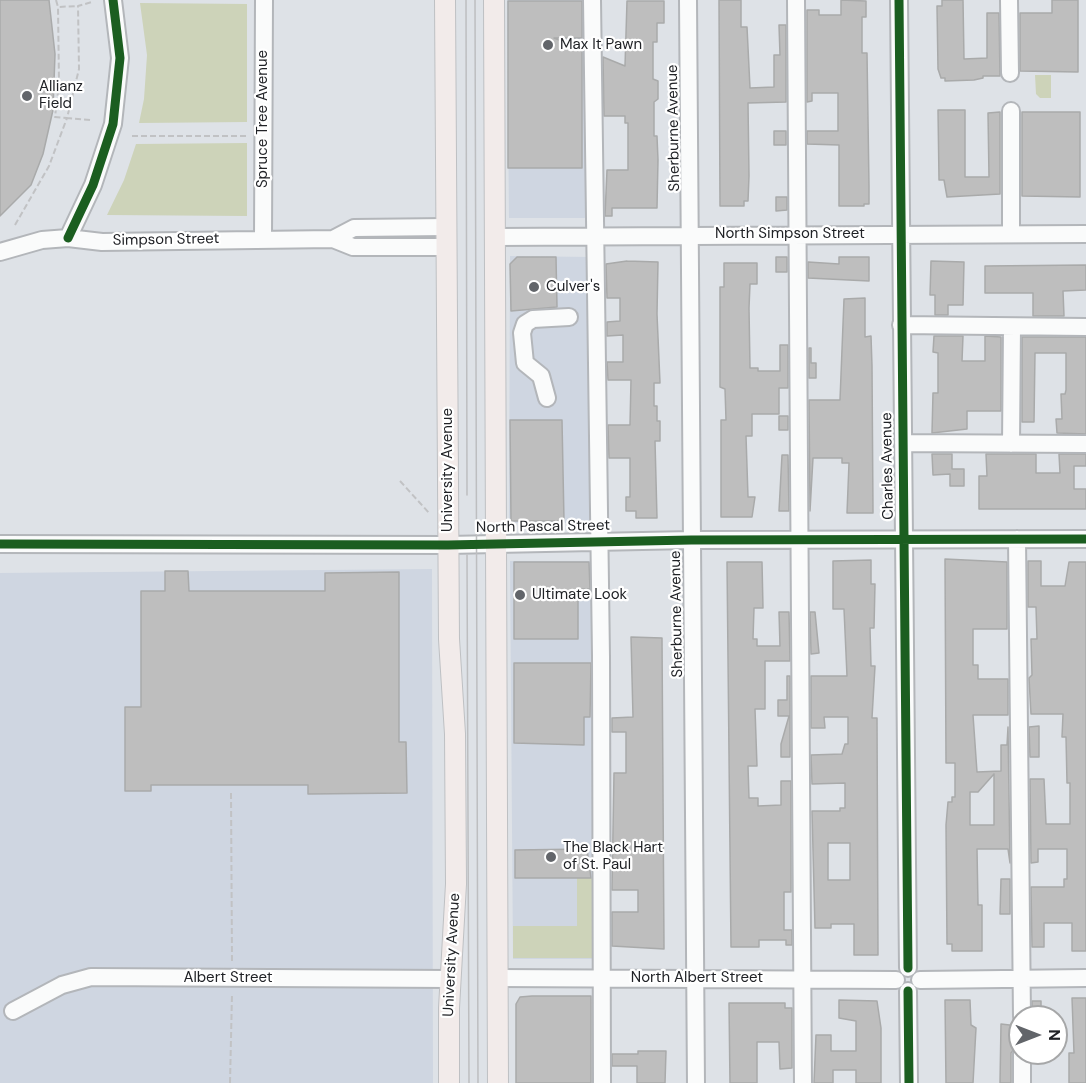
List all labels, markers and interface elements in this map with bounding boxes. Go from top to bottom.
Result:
place label: Max It Pawn [560,36,642,54]
marker: Max It Pawn [541,38,555,52]
street label: Spruce Tree Avenue [254,50,272,188]
street label: Sherburne Avenue [664,64,684,192]
place label: Allianz Field [39,78,83,113]
marker: Allianz Field [20,89,34,103]
street label: North Simpson Street [715,225,865,243]
street label: Simpson Street [113,230,219,250]
place label: Culver's [546,278,600,296]
marker: Culver's [527,280,541,294]
street label: University Avenue [439,408,457,532]
street label: Charles Avenue [878,412,898,520]
street label: North Pascal Street [476,517,610,537]
street label: Sherburne Avenue [667,550,687,678]
place label: Ultimate Look [532,586,627,604]
marker: Ultimate Look [513,588,527,602]
place label: The Black Hart of St. Paul [563,839,663,874]
marker: The Black Hart of St. Paul [544,850,558,864]
street label: University Avenue [440,893,464,1017]
street label: Albert Street [183,969,273,987]
street label: North Albert Street [631,969,763,987]
north arrow [1008,1005,1068,1065]
text: N [1044,1029,1065,1041]

